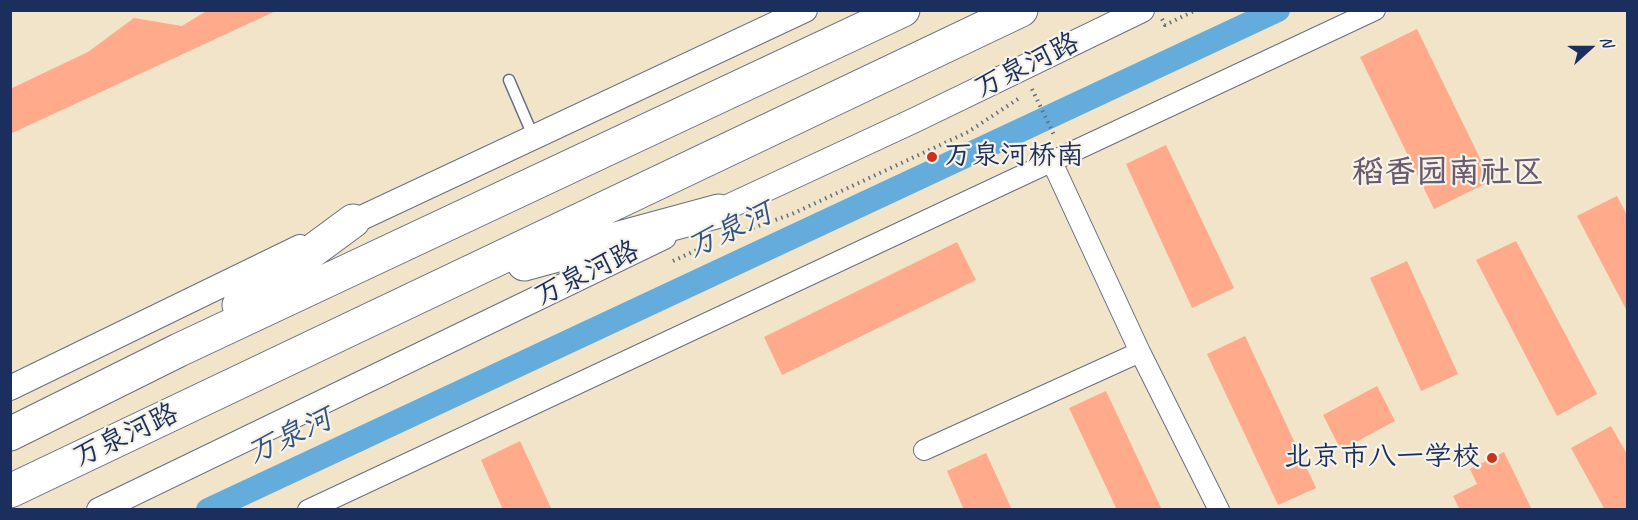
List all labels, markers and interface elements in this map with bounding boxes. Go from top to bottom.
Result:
north arrow [1560,18,1620,78]
street label: 万泉河路 [969,26,1085,106]
text: N [1596,33,1618,50]
place label: 万泉河桥南 [944,140,1084,174]
marker: 万泉河桥南 [925,150,939,164]
district label: 稻香园南社区 [1352,155,1544,193]
water label: 万泉河 [682,196,778,266]
street label: 万泉河路 [529,234,645,314]
street label: 万泉河路 [68,397,184,475]
water label: 万泉河 [242,402,338,472]
place label: 北京市八一学校 [1284,441,1480,475]
marker: 北京市八一学校 [1485,451,1499,465]

